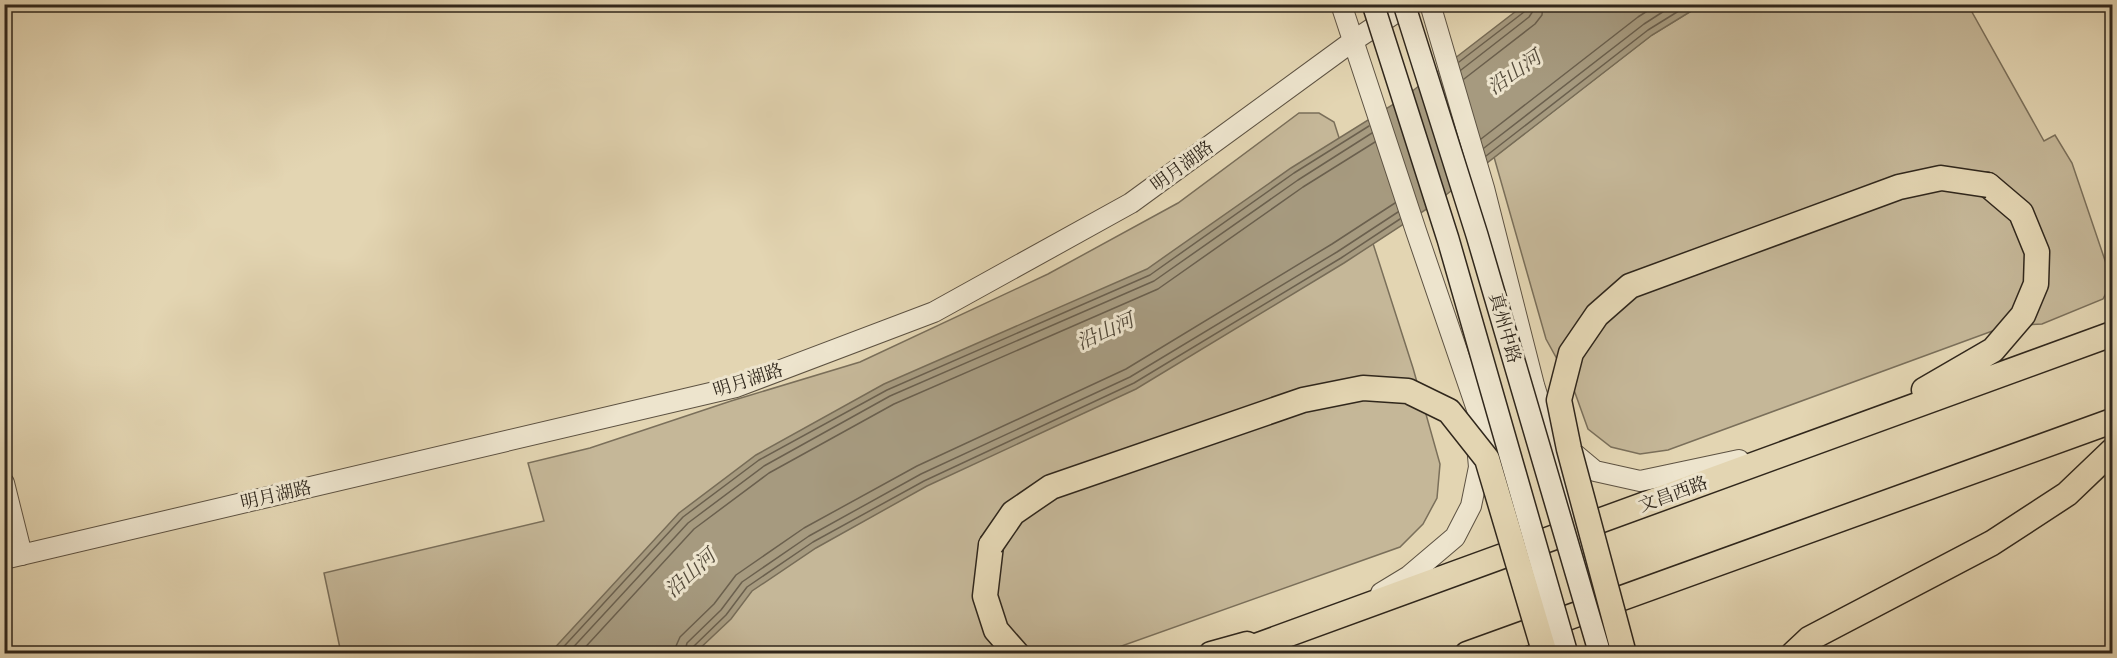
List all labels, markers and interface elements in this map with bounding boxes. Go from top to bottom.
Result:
water label: 沿山河 [1483,43,1550,102]
street label: 明月湖路 [1146,136,1219,198]
street label: 真州中路 [1482,290,1525,366]
water label: 沿山河 [1073,307,1142,358]
street label: 明月湖路 [710,358,787,404]
street label: 文昌西路 [1635,471,1712,519]
street label: 明月湖路 [238,476,314,517]
water label: 沿山河 [660,542,725,605]

